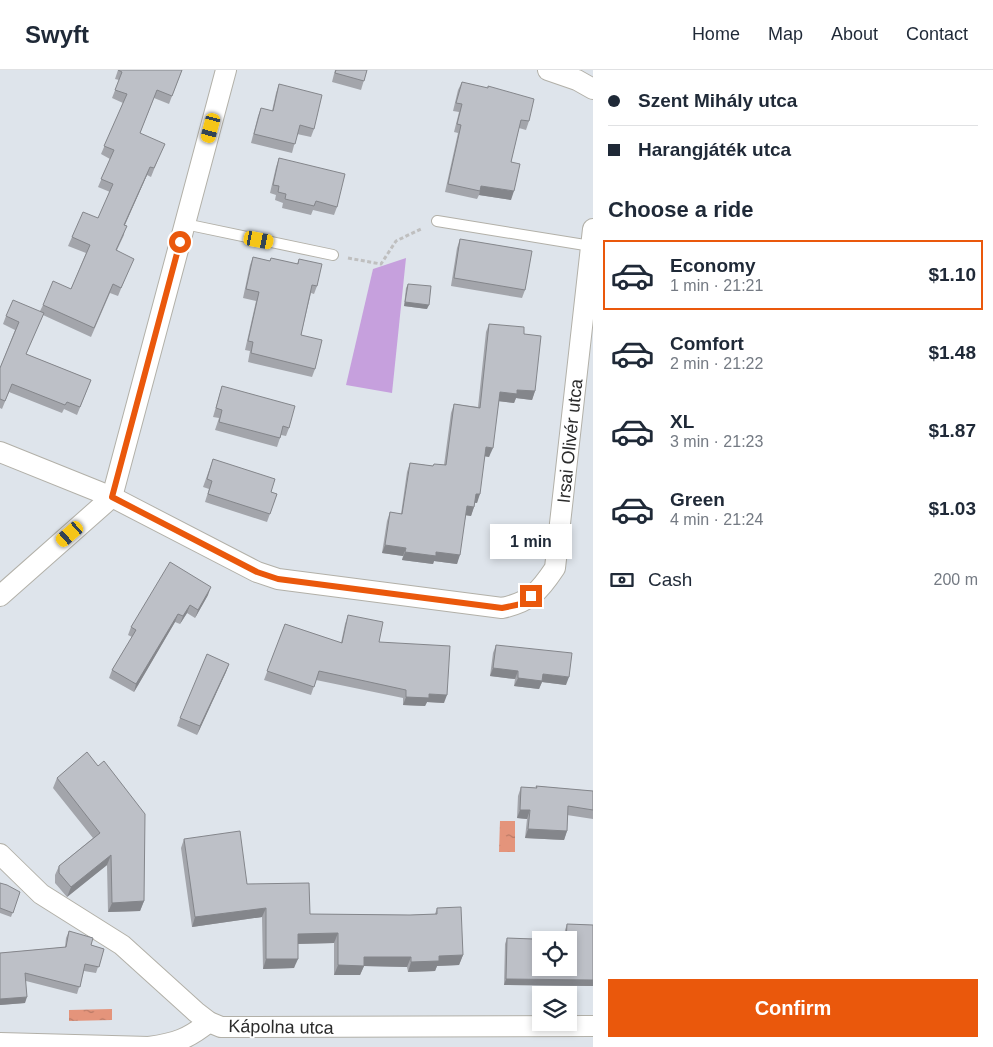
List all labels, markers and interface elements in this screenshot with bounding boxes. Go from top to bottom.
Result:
text: Swyft [25,21,89,48]
text: Home [692,24,740,44]
text: Map [768,24,803,44]
text: About [831,24,878,44]
text: Contact [906,24,968,44]
text: Szent Mihály utca [638,90,797,111]
car [199,112,222,144]
text: Harangjáték utca [638,139,791,160]
text: Choose a ride [608,197,753,222]
car [242,230,275,250]
route start [169,231,191,253]
icon: car [610,253,655,298]
text: Economy [670,255,756,276]
text: $1.10 [928,264,976,285]
text: 1 min · 21:21 [670,277,763,294]
icon: car [610,331,655,376]
text: Comfort [670,333,744,354]
text: $1.48 [928,342,976,363]
text: 2 min · 21:22 [670,355,763,372]
street label: Irsai Olivér utca [554,377,587,504]
icon: car [610,409,655,454]
text: XL [670,411,694,432]
text: $1.87 [928,420,976,441]
text: 3 min · 21:23 [670,433,763,450]
icon: car [610,487,655,532]
text: Green [670,489,725,510]
text: $1.03 [928,498,976,519]
text: 4 min · 21:24 [670,511,763,528]
car [53,518,86,550]
callout: 1 min [490,524,572,558]
text: 1 min [510,533,552,550]
icon: cash [608,566,636,594]
text: Cash [648,569,692,590]
text: 200 m [934,571,978,588]
route end [520,585,542,607]
map controls [532,931,577,1031]
button: locate [532,931,577,976]
button: Confirm [608,979,978,1037]
button: layers [532,986,577,1031]
street label: Kápolna utca [228,1016,335,1038]

